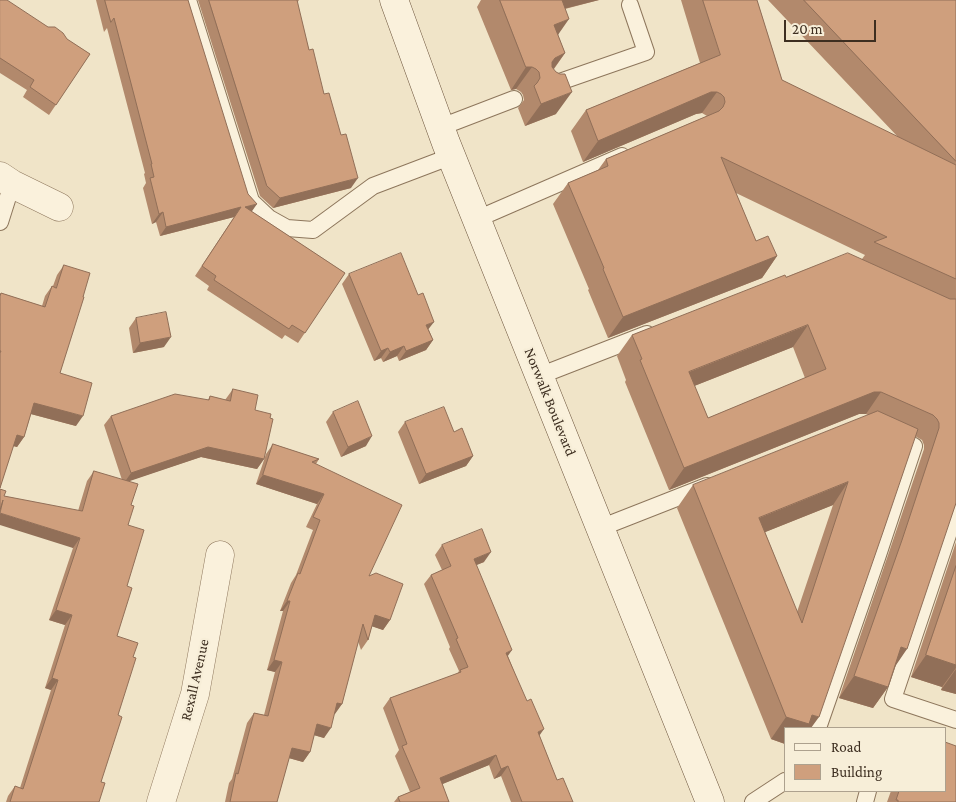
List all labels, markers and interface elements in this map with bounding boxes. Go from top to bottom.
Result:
scale bar [786,10,878,42]
text: 20 m [792,21,823,37]
street label: Norwalk Boulevard [520,345,580,459]
street label: Rexall Avenue [177,637,213,723]
legend [784,727,946,792]
text: Road [831,739,861,755]
text: Building [831,764,882,780]

